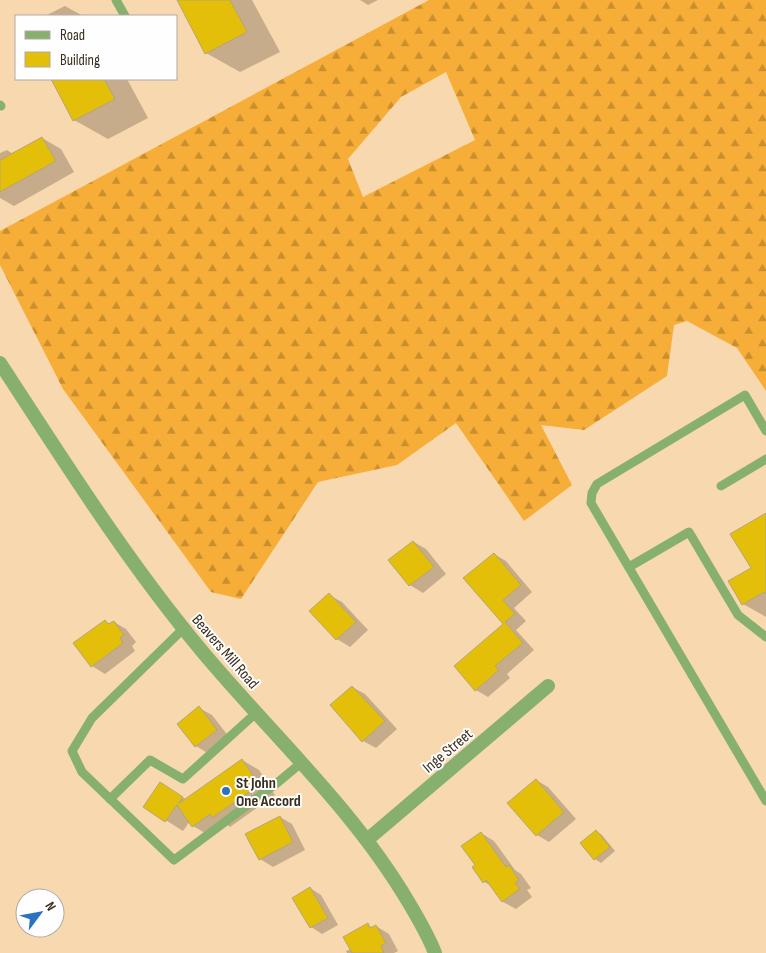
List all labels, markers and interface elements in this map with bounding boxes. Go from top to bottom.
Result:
legend [15,15,178,80]
text: Road [60,26,85,45]
text: Building [60,51,100,70]
street label: Beavers Mill Road [187,611,262,693]
street label: Inge Street [419,725,477,777]
place label: St John One Accord [236,774,301,811]
marker: St John One Accord [220,785,232,797]
north arrow [15,888,65,938]
text: N [41,899,60,914]

